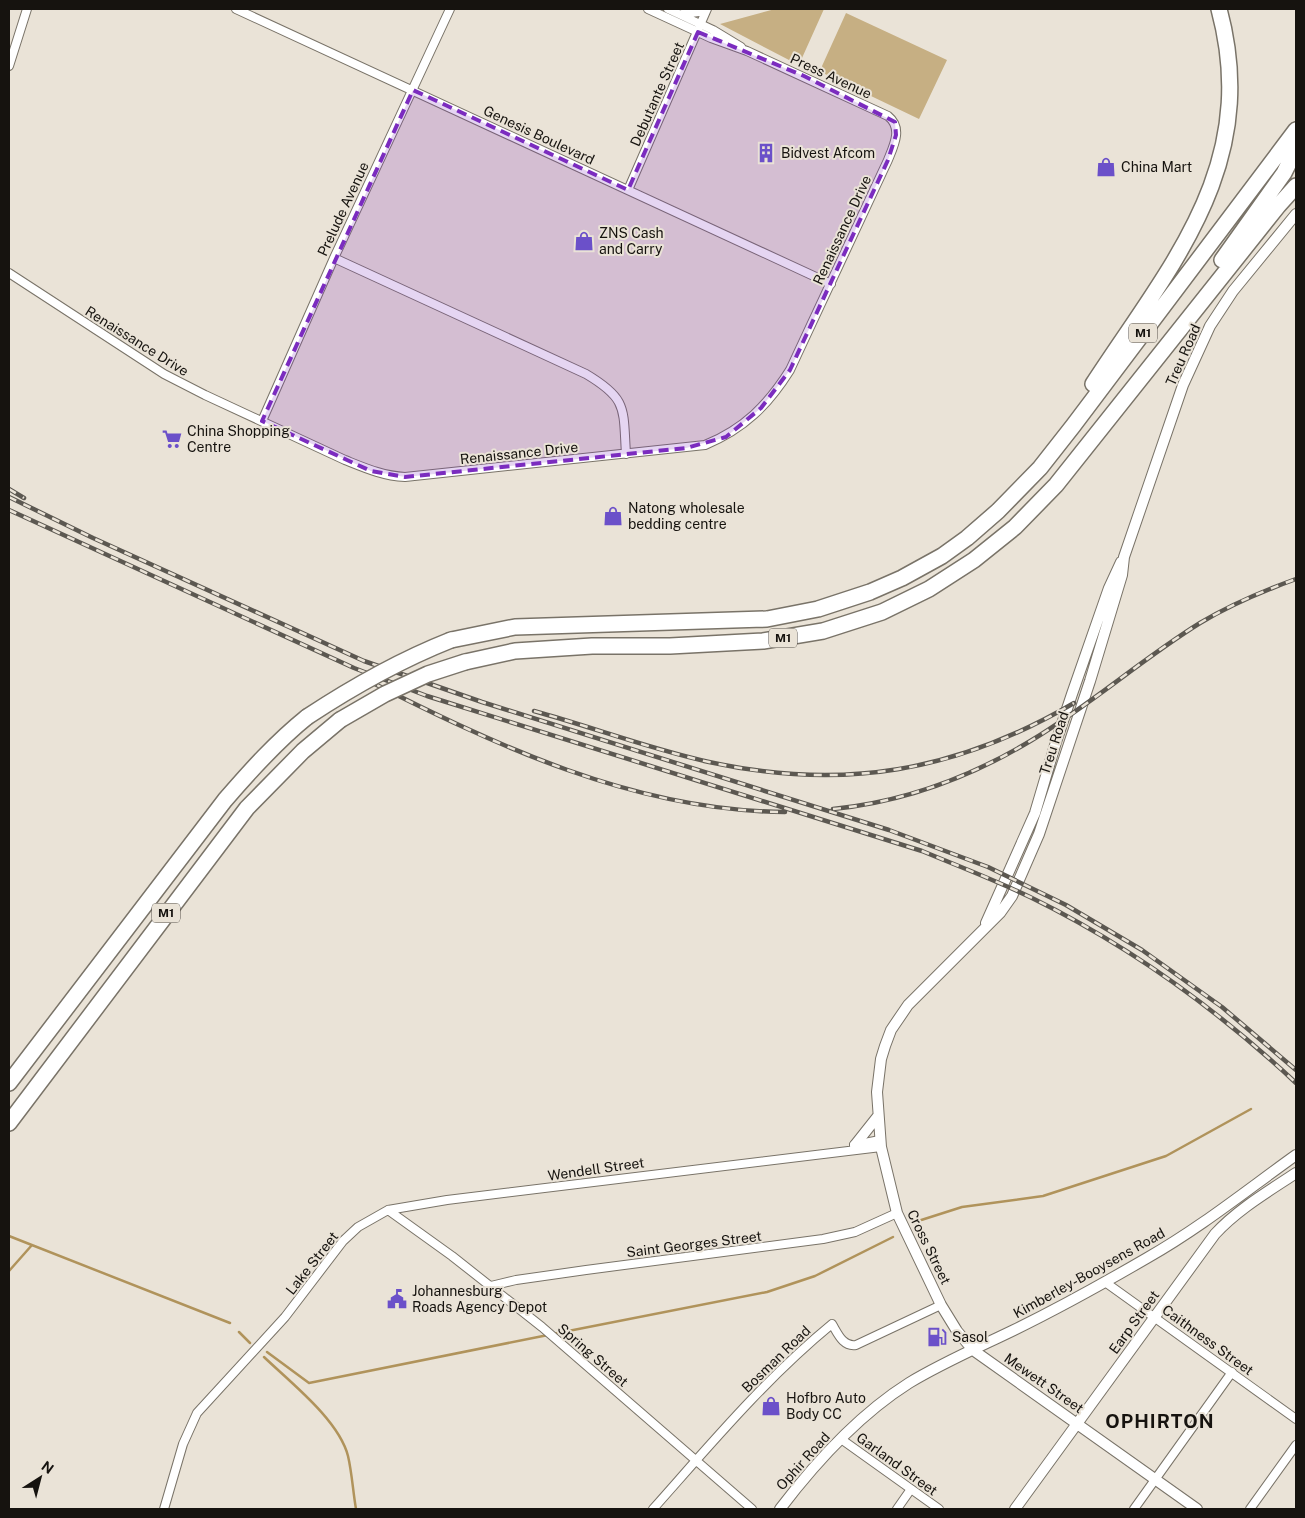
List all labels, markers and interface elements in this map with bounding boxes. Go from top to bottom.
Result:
street label: Debutante Street [627,39,687,149]
street label: Press Avenue [788,50,874,102]
street label: Genesis Boulevard [481,102,597,168]
building icon: Bidvest Afcom [755,142,777,164]
place label: Bidvest Afcom [781,145,875,161]
shop icon: China Mart [1095,156,1117,178]
street label: Prelude Avenue [314,159,372,259]
place label: China Mart [1121,159,1192,175]
street label: Renaissance Drive [810,173,874,287]
place label: ZNS Cash and Carry [599,225,664,257]
shop icon: ZNS Cash and Carry [573,230,595,252]
street label: Renaissance Drive [82,303,192,379]
street label: Treu Road [1162,322,1204,388]
road number: M1 [1129,323,1157,342]
place label: China Shopping Centre [187,423,290,455]
supermarket icon: China Shopping Centre [161,428,183,450]
street label: Renaissance Drive [459,439,579,467]
place label: Natong wholesale bedding centre [628,500,745,532]
shop icon: Natong wholesale bedding centre [602,505,624,527]
road number: M1 [769,628,797,648]
street label: Treu Road [1036,709,1072,777]
road number: M1 [152,904,180,922]
street label: Wendell Street [547,1154,645,1184]
street label: Cross Street [904,1207,954,1287]
street label: Kimberley-Booysens Road [1011,1225,1167,1321]
street label: Lake Street [283,1228,341,1298]
street label: Saint Georges Street [625,1228,763,1260]
place label: Johannesburg Roads Agency Depot [412,1283,547,1315]
street label: Earp Street [1106,1287,1162,1357]
public building icon: Johannesburg Roads Agency Depot [386,1288,408,1310]
street label: Caithness Street [1159,1302,1257,1378]
street label: Spring Street [555,1320,631,1390]
street label: Bosman Road [738,1322,814,1396]
fuel station icon: Sasol [926,1326,948,1348]
place label: Sasol [952,1329,988,1345]
street label: Mewett Street [1001,1350,1087,1416]
place label: Hofbro Auto Body CC [786,1390,866,1422]
shop icon: Hofbro Auto Body CC [760,1395,782,1417]
district label: OPHIRTON [1105,1410,1215,1432]
street label: Ophir Road [773,1429,833,1493]
street label: Garland Street [853,1429,941,1499]
north arrow [15,1453,65,1503]
text: N [39,1458,57,1477]

